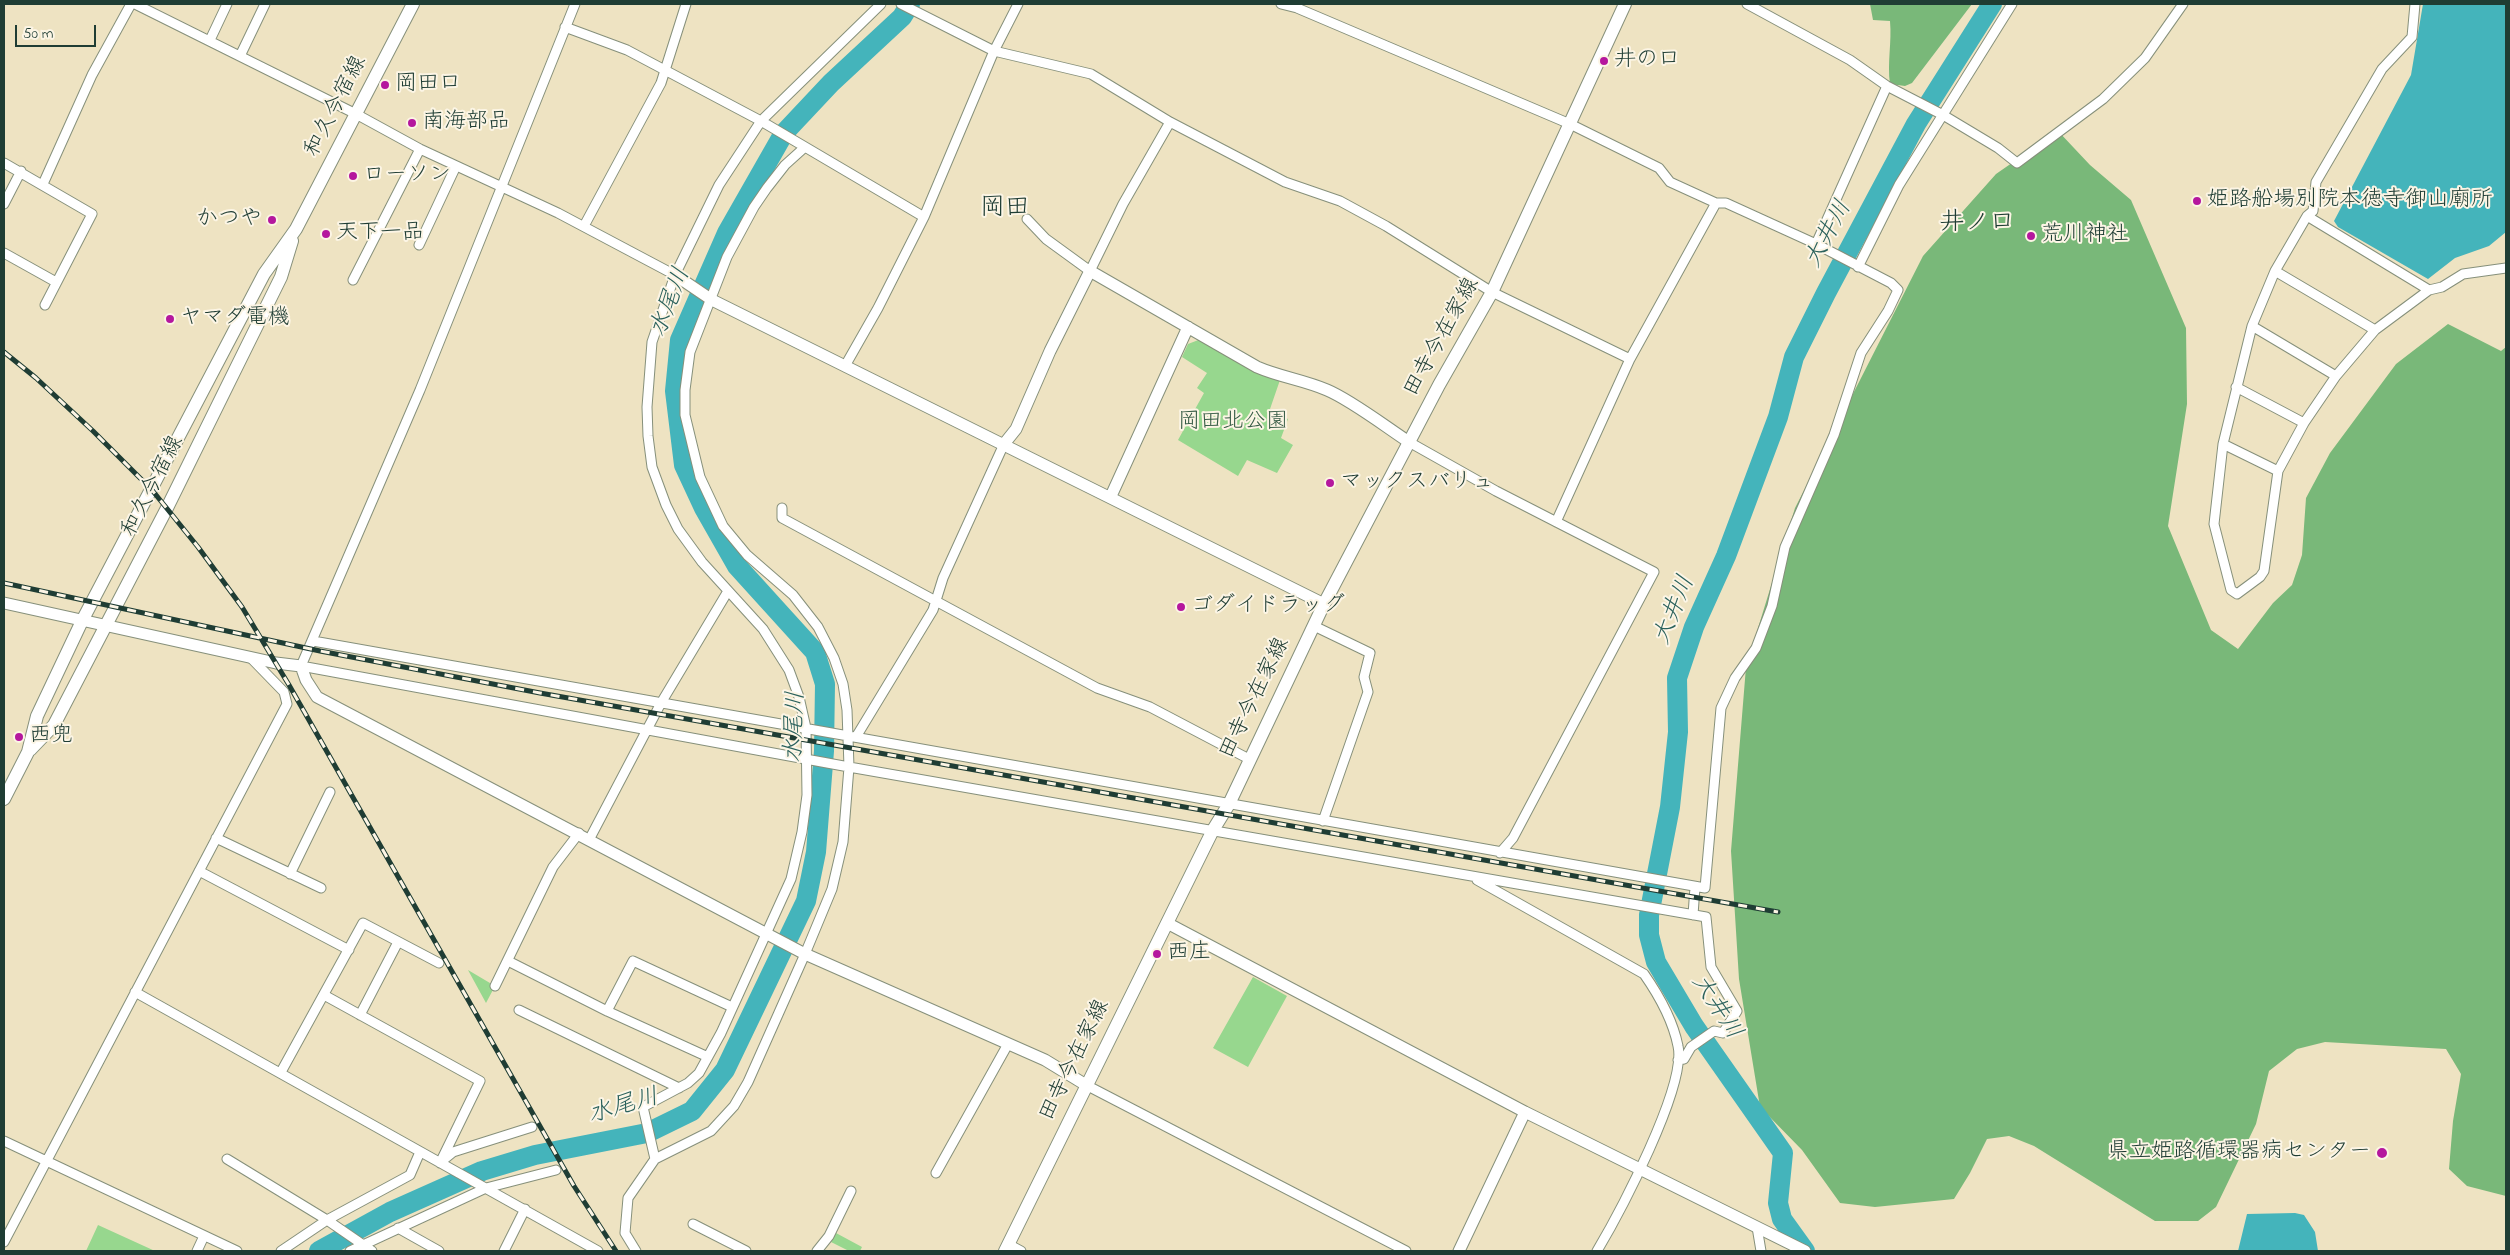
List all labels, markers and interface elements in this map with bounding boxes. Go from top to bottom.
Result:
scale bar [18,15,99,47]
text: 50 m [23,23,53,45]
place label: 井の口 [1614,48,1680,74]
street label: 和久今宿線 [300,52,374,162]
marker: 井の口 [1598,55,1610,67]
place label: 岡田口 [395,72,461,98]
marker: 岡田口 [379,79,391,91]
place label: 南海部品 [422,110,510,136]
marker: 南海部品 [406,117,418,129]
place label: ローソン [363,163,451,189]
marker: ローソン [347,170,359,182]
place label: 姫路船場別院本徳寺御山廟所 [2207,188,2493,214]
district label: 岡田 [980,195,1030,225]
marker: 姫路船場別院本徳寺御山廟所 [2191,195,2203,207]
water label: 大井川 [1800,196,1860,274]
place label: かつや [196,207,262,233]
district label: 井ノ口 [1940,210,2014,240]
marker: かつや [266,214,278,226]
place label: 天下一品 [336,221,424,247]
place label: 荒川神社 [2041,223,2129,249]
marker: 天下一品 [320,228,332,240]
marker: 荒川神社 [2025,230,2037,242]
water label: 水尾川 [646,264,698,342]
street label: 田寺今在家線 [1399,274,1487,402]
place label: ヤマダ電機 [180,306,290,332]
marker: ヤマダ電機 [164,313,176,325]
park label: 岡田北公園 [1178,410,1288,436]
street label: 和久今宿線 [117,432,191,542]
place label: マックスバリュ [1340,470,1494,496]
marker: マックスバリュ [1324,477,1336,489]
water label: 大井川 [1649,572,1703,650]
place label: ゴダイドラッグ [1191,594,1345,620]
marker: ゴダイドラッグ [1175,601,1187,613]
street label: 田寺今在家線 [1215,634,1297,764]
water label: 水尾川 [781,691,813,763]
place label: 西兜 [29,724,73,750]
marker: 西兜 [13,731,25,743]
place label: 西庄 [1167,941,1211,967]
marker: 西庄 [1151,948,1163,960]
water label: 大井川 [1683,970,1747,1046]
street label: 田寺今在家線 [1035,996,1117,1126]
water label: 水尾川 [585,1084,663,1132]
place label: 県立姫路循環器病センター [2107,1140,2371,1166]
marker: 県立姫路循環器病センター [2375,1146,2389,1160]

